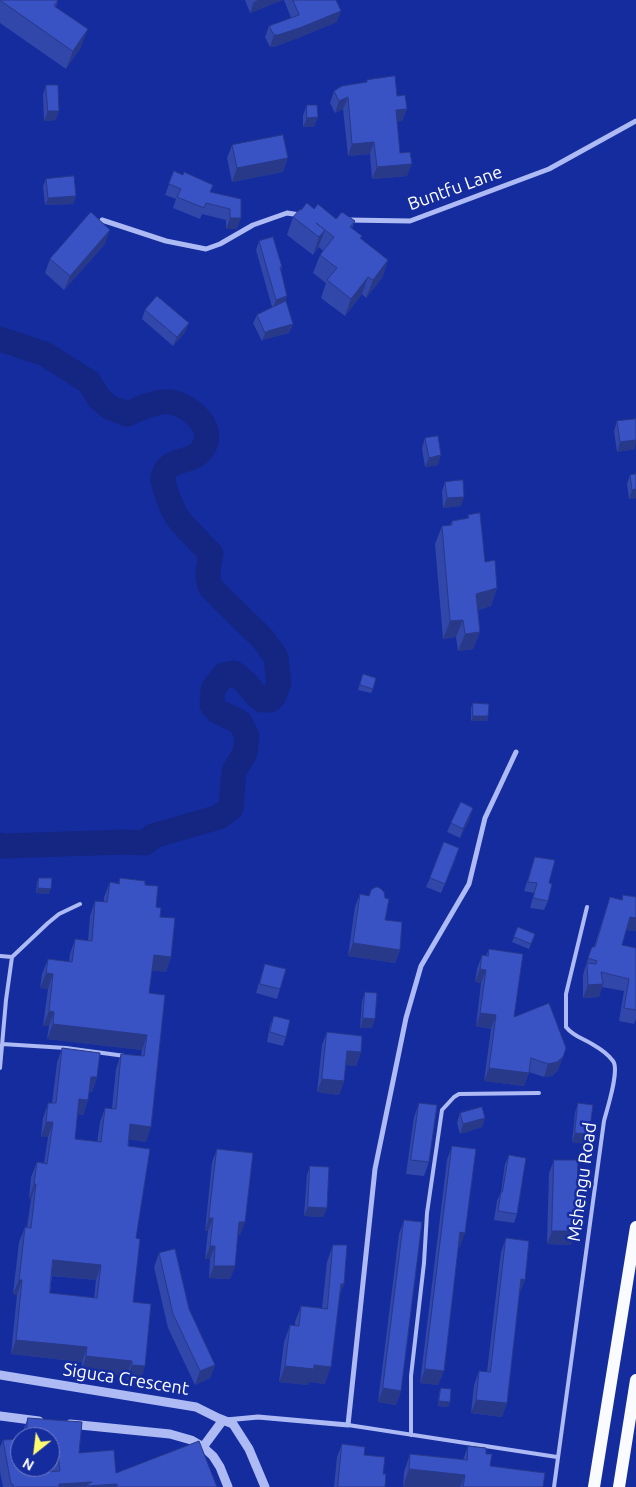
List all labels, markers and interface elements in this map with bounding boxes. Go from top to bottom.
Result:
street label: Buntfu Lane [405,161,505,215]
street label: Mshengu Road [563,1121,601,1243]
street label: Siguca Crescent [61,1358,191,1400]
north arrow [10,1427,60,1477]
text: N [20,1455,37,1474]

